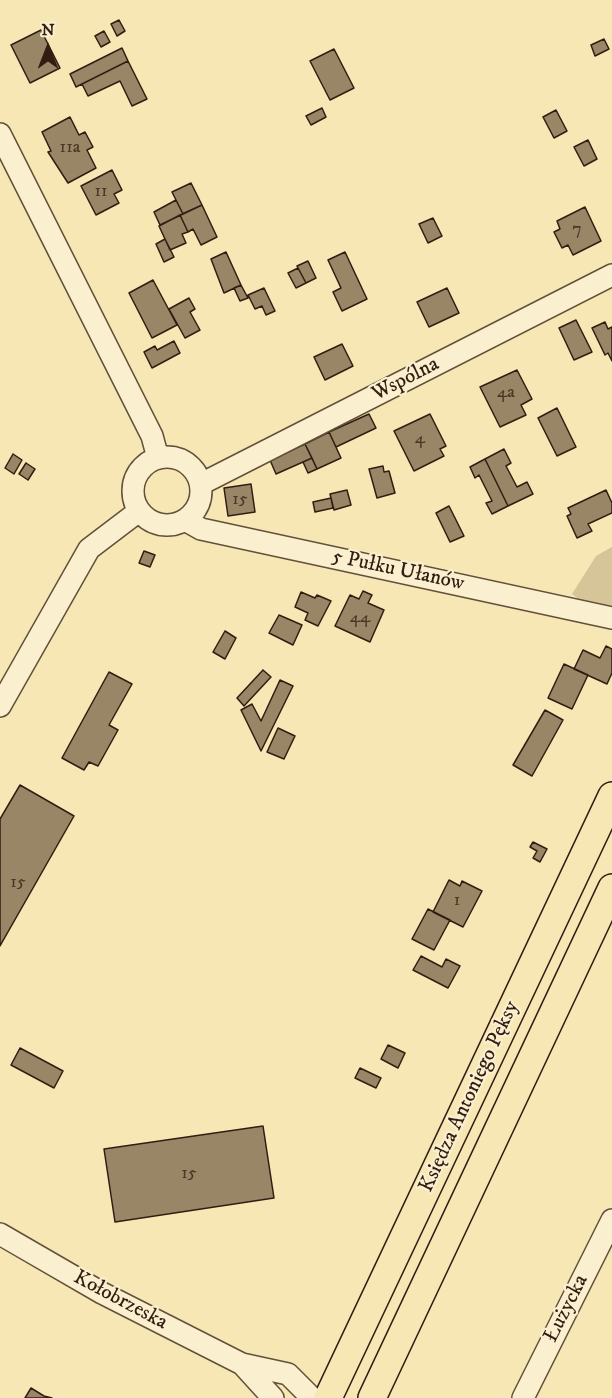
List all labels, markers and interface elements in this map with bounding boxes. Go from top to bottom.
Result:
north arrow [18,18,78,78]
text: N [41,20,55,40]
house number: 11a [60,137,80,159]
house number: 11 [94,181,108,203]
house number: 7 [572,219,582,241]
street label: Wspólna [368,352,444,408]
house number: 4a [497,382,515,404]
house number: 4 [415,428,425,450]
house number: 15 [232,489,248,511]
street label: 5 Pułku Ułanów [330,545,466,597]
house number: 44 [350,607,370,629]
house number: 15 [10,872,26,894]
house number: 1 [454,890,460,912]
street label: Księdza Antoniego Pęksy [415,997,525,1197]
house number: 15 [181,1163,197,1185]
street label: Kołobrzeska [69,1266,171,1336]
street label: Łużycka [539,1271,595,1347]

